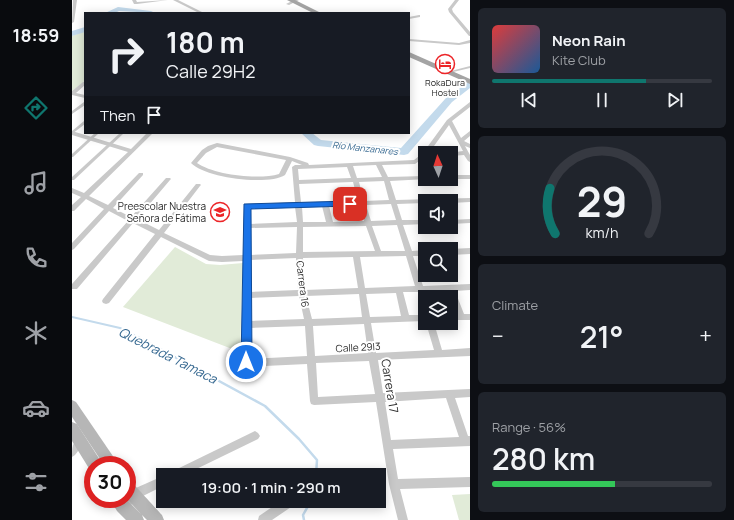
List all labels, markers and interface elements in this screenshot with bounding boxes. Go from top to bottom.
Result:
text: 18:59 [13,23,59,47]
text: 180 m [166,23,245,61]
icon: right [100,28,152,80]
text: Neon Rain [552,30,626,51]
text: Kite Club [552,51,606,69]
hotel icon: RokaDura Hostel [434,53,456,75]
text: Calle 29H2 [166,59,255,83]
place label: RokaDura Hostel [425,76,465,99]
icon: previous [518,89,540,111]
icon: pause [591,89,613,111]
icon: next [664,89,686,111]
icon: directions [22,94,50,122]
icon: arrive [143,104,165,126]
text: Then [100,105,135,126]
water label: Río Manzanares [332,138,400,158]
north arrow [418,146,458,186]
map controls [418,146,458,330]
icon: music [22,169,50,197]
text: 29 [577,173,627,229]
pin [333,187,367,221]
icon: arrive [339,193,361,215]
button: sound [418,194,458,234]
place label: Preescolar Nuestra Señora de Fátima [118,199,206,225]
school or university icon: Preescolar Nuestra Señora de Fátima [209,201,231,223]
text: km/h [585,223,619,242]
button: search [418,242,458,282]
icon: phone [22,244,50,272]
street label: Carrera 16 [293,260,313,308]
button: layers [418,290,458,330]
text: Climate [492,296,538,314]
text: 21° [580,316,623,357]
icon: climate [22,319,50,347]
text: − [492,321,504,351]
text: + [699,321,712,351]
water label: Quebrada Tamaca [116,322,221,388]
street label: Calle 29I3 [335,339,381,355]
position arrow [225,341,267,383]
street label: Carrera 17 [377,358,403,414]
icon: car [22,394,50,422]
text: Range · 56% [492,418,566,436]
text: 280 km [492,438,595,479]
speed limit sign: 30 [84,456,136,508]
icon: filters [22,468,50,496]
text: 19:00 · 1 min · 290 m [201,477,341,498]

